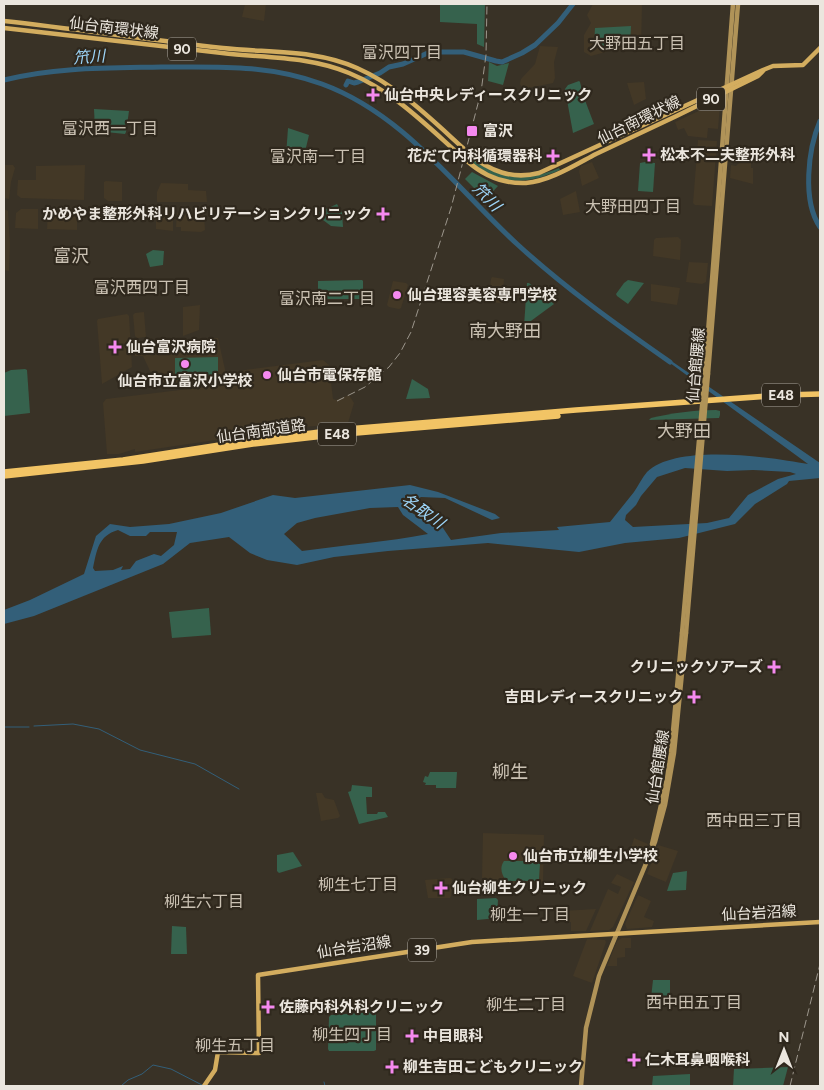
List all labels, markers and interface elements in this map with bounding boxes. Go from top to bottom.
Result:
street label: 仙台南環状線 [68,14,160,42]
district label: 大野田五丁目 [589,34,685,53]
road number: 90 [168,38,196,61]
district label: 富沢四丁目 [362,43,442,62]
water label: 笊川 [72,46,108,68]
place label: 仙台中央レディースクリニック [384,86,592,104]
marker: 仙台中央レディースクリニック [366,88,380,102]
road number: 90 [697,88,725,110]
street label: 仙台南環状線 [595,92,683,148]
district label: 富沢西一丁目 [62,119,158,138]
place label: 富沢 [483,122,513,140]
marker: 富沢 [465,124,479,138]
place label: 松本不二夫整形外科 [660,146,795,164]
district label: 富沢南一丁目 [270,147,366,166]
place label: 花だて内科循環器科 [407,147,542,165]
marker: 松本不二夫整形外科 [642,148,656,162]
marker: 花だて内科循環器科 [546,149,560,163]
water label: 笊川 [469,179,506,216]
district label: 大野田四丁目 [585,197,681,216]
place label: かめやま整形外科リハビリテーションクリニック [42,205,372,223]
marker: かめやま整形外科リハビリテーションクリニック [376,207,390,221]
district label: 富沢 [53,245,89,267]
district label: 富沢西四丁目 [94,278,190,297]
place label: 仙台理容美容専門学校 [407,286,557,304]
district label: 富沢南二丁目 [279,289,375,308]
marker: 仙台理容美容専門学校 [391,289,403,301]
district label: 南大野田 [469,320,541,342]
street label: 仙台館腰線 [684,327,708,403]
place label: 仙台富沢病院 [126,338,216,356]
marker: 仙台富沢病院 [108,340,122,354]
marker: 仙台市立富沢小学校 [179,358,191,370]
place label: 仙台市電保存館 [277,366,382,384]
marker: 仙台市電保存館 [261,369,273,381]
place label: 仙台市立富沢小学校 [117,372,253,390]
road number: E48 [762,384,800,406]
street label: 仙台南部道路 [215,416,307,446]
district label: 大野田 [657,420,711,442]
road number: E48 [318,422,356,446]
water label: 名取川 [398,489,450,534]
place label: クリニックソアーズ [630,658,763,676]
marker: クリニックソアーズ [767,660,781,674]
place label: 吉田レディースクリニック [505,688,683,706]
marker: 吉田レディースクリニック [687,690,701,704]
street label: 仙台館腰線 [643,729,673,805]
district label: 柳生 [492,761,528,783]
district label: 西中田三丁目 [706,811,802,830]
place label: 仙台市立柳生小学校 [523,847,658,865]
marker: 仙台市立柳生小学校 [507,850,519,862]
district label: 柳生七丁目 [318,875,398,894]
place label: 仙台柳生クリニック [452,879,587,897]
marker: 仙台柳生クリニック [434,881,448,895]
district label: 柳生六丁目 [164,892,244,911]
street label: 仙台岩沼線 [721,902,797,924]
district label: 柳生一丁目 [490,905,570,924]
street label: 仙台岩沼線 [316,932,392,962]
road number: 39 [408,938,436,962]
district label: 西中田五丁目 [646,993,742,1012]
district label: 柳生二丁目 [486,995,566,1014]
place label: 佐藤内科外科クリニック [279,998,444,1016]
marker: 佐藤内科外科クリニック [261,1000,275,1014]
district label: 柳生四丁目 [312,1025,392,1044]
north arrow [759,1025,809,1075]
place label: 中目眼科 [423,1027,483,1045]
marker: 中目眼科 [405,1029,419,1043]
text: N [779,1029,789,1046]
district label: 柳生五丁目 [195,1036,275,1055]
place label: 仁木耳鼻咽喉科 [645,1051,750,1069]
marker: 仁木耳鼻咽喉科 [627,1053,641,1067]
place label: 柳生吉田こどもクリニック [403,1058,583,1076]
marker: 柳生吉田こどもクリニック [385,1060,399,1074]

